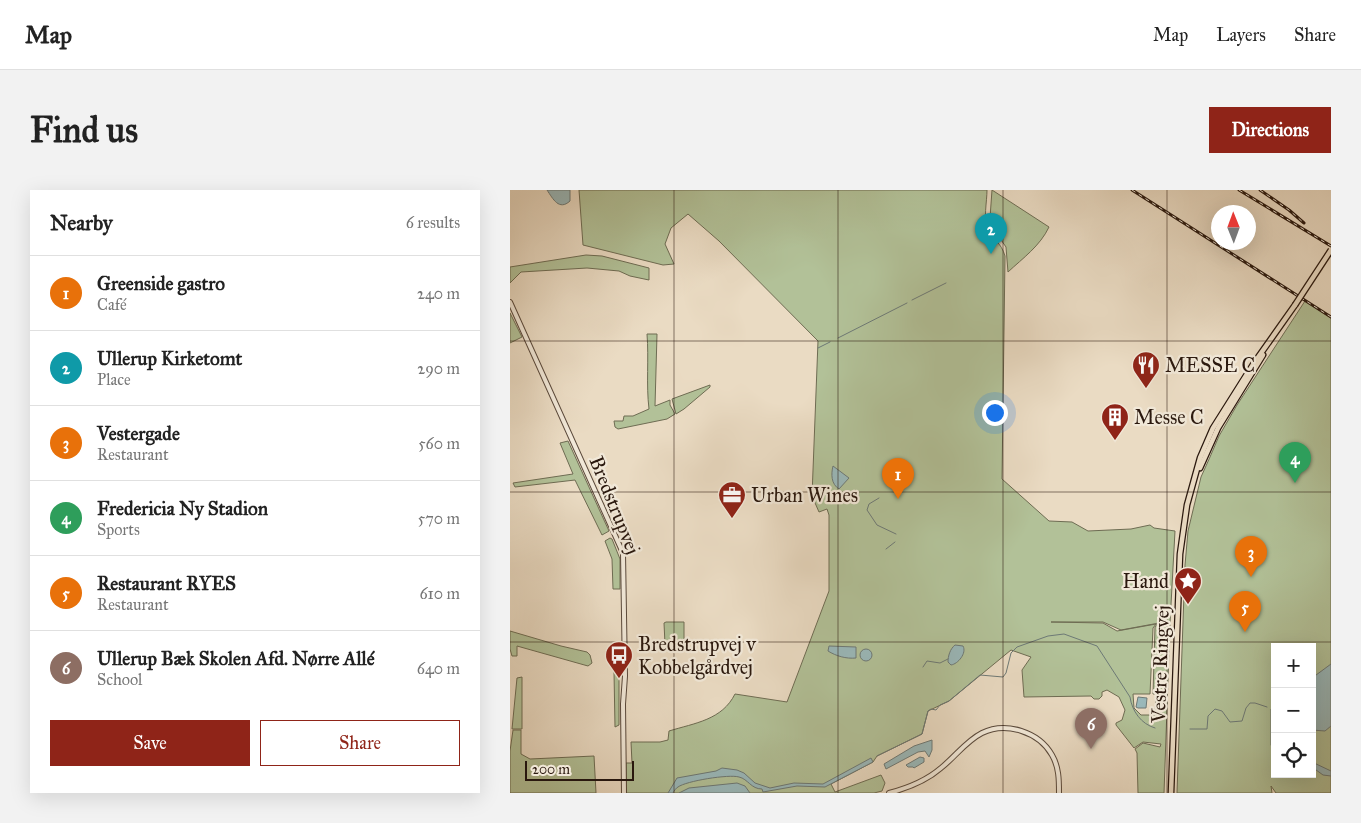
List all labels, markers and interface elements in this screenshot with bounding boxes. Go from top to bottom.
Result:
text: Map [25,20,72,50]
text: Map [1153,24,1188,46]
text: Layers [1216,24,1266,46]
text: Share [1294,24,1336,46]
button: Directions [1209,107,1331,153]
text: Find us [30,109,138,152]
north arrow [1211,205,1256,250]
text: Nearby [50,210,113,236]
text: 6 results [406,213,460,232]
pin: 2 [975,213,1007,254]
text: Greenside gastro [97,272,225,295]
text: 1 [63,284,69,303]
text: 240 m [417,284,460,303]
text: Café [97,295,127,314]
text: Ullerup Kirketomt [97,347,242,370]
restaurant icon: MESSE C [1131,350,1161,389]
place label: MESSE C [1165,353,1255,377]
text: 2 [62,359,70,378]
text: 290 m [417,359,460,378]
text: Place [97,370,131,389]
your location [982,400,1008,426]
building icon: Messe C [1100,402,1130,441]
place label: Messe C [1134,405,1204,429]
text: Vestergade [97,422,180,445]
text: 3 [63,434,69,453]
text: 560 m [418,434,460,453]
pin: 4 [1279,442,1311,483]
text: Restaurant [97,445,169,464]
street label: Bredstrupvej [584,452,646,558]
pin: 1 [882,458,914,499]
office icon: Urban Wines [717,480,747,519]
place label: Urban Wines [751,483,858,507]
text: Fredericia Ny Stadion [97,497,268,520]
text: 4 [62,509,70,528]
text: 570 m [418,509,460,528]
text: Sports [97,520,140,539]
pin: 3 [1235,536,1267,577]
place icon: Hand [1173,566,1203,605]
place label: Hand [1122,569,1169,593]
text: Restaurant RYES [97,572,236,595]
text: 5 [62,584,70,603]
text: 610 m [419,584,460,603]
pin: 5 [1229,591,1261,632]
text: Restaurant [97,595,169,614]
street label: Vestre Ringvej [1146,605,1175,724]
place label: Bredstrupvej v Kobbelgårdvej [638,632,757,680]
bus stop icon: Bredstrupvej v Kobbelgårdvej [604,640,634,679]
map controls [1271,643,1316,778]
button: + [1271,643,1316,688]
text: Ullerup Bæk Skolen Afd. Nørre Allé [97,647,375,670]
text: 6 [62,659,70,678]
text: 640 m [417,659,460,678]
text: School [97,670,142,689]
button: − [1271,688,1316,733]
pin: 6 [1075,708,1107,749]
button: Save [50,720,250,766]
button: Share [260,720,460,766]
button: locate [1271,733,1316,778]
scale bar [525,758,634,781]
text: 200 m [532,761,570,778]

